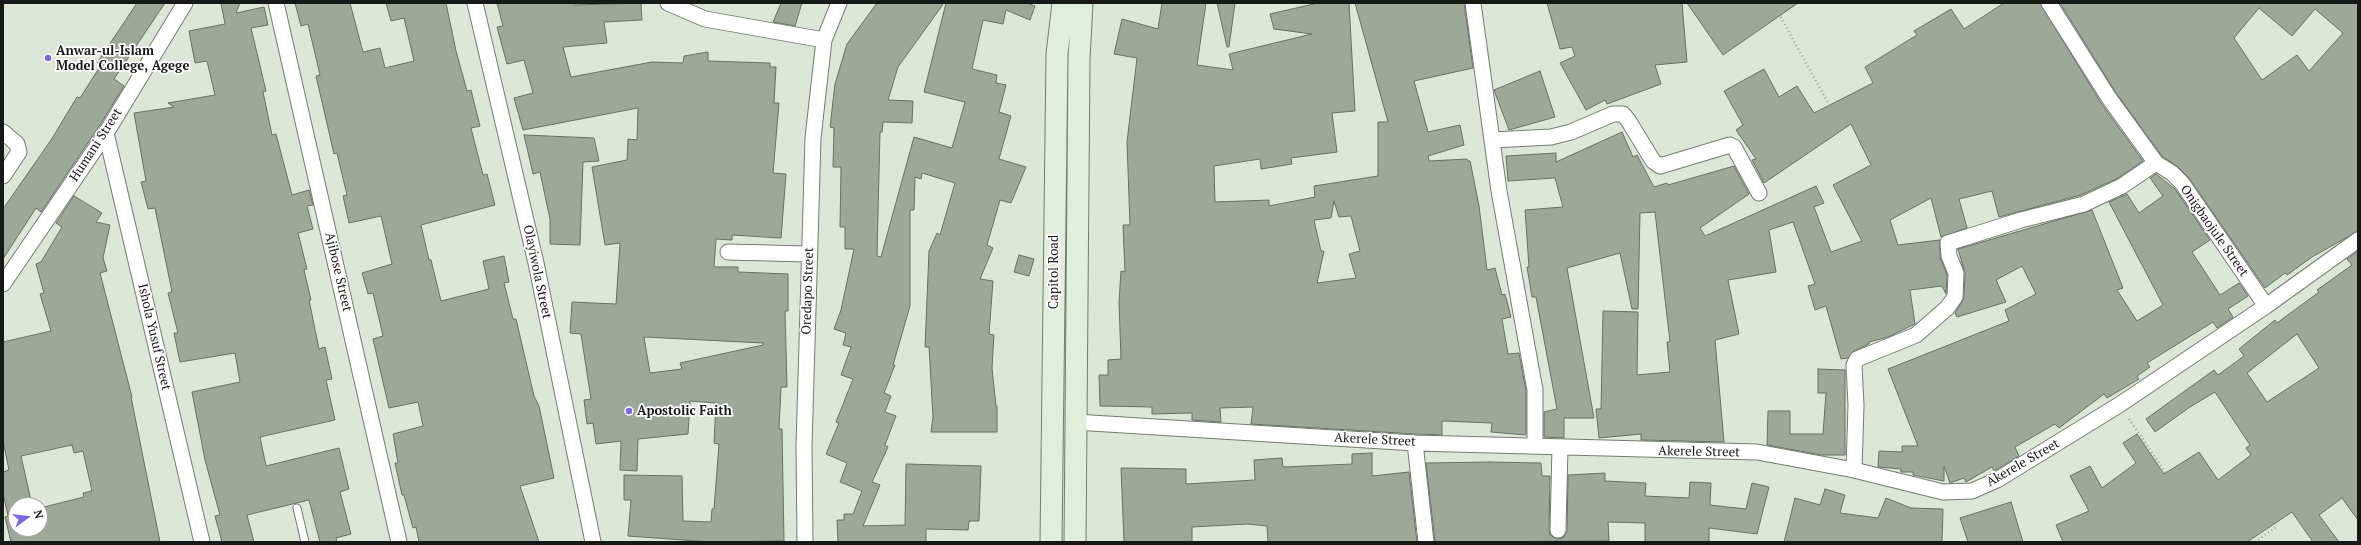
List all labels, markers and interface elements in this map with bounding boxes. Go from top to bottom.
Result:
place label: Anwar-ul-Islam Model College, Agege [56,43,189,74]
marker: Anwar-ul-Islam Model College, Agege [43,53,53,63]
street label: Humani Street [67,105,125,185]
street label: Onigbaojule Street [2177,182,2251,280]
street label: Olayiwola Street [519,224,555,320]
street label: Ajibose Street [321,231,355,313]
street label: Capitol Road [1046,235,1062,309]
street label: Oredapo Street [799,247,817,335]
street label: Ishola Yusuf Street [134,282,174,392]
place label: Apostolic Faith [637,403,732,419]
marker: Apostolic Faith [624,406,634,416]
street label: Akerele Street [1334,430,1416,450]
street label: Akerele Street [1984,436,2062,490]
street label: Akerele Street [1658,443,1740,461]
north arrow [8,497,48,537]
text: N [31,508,46,520]

